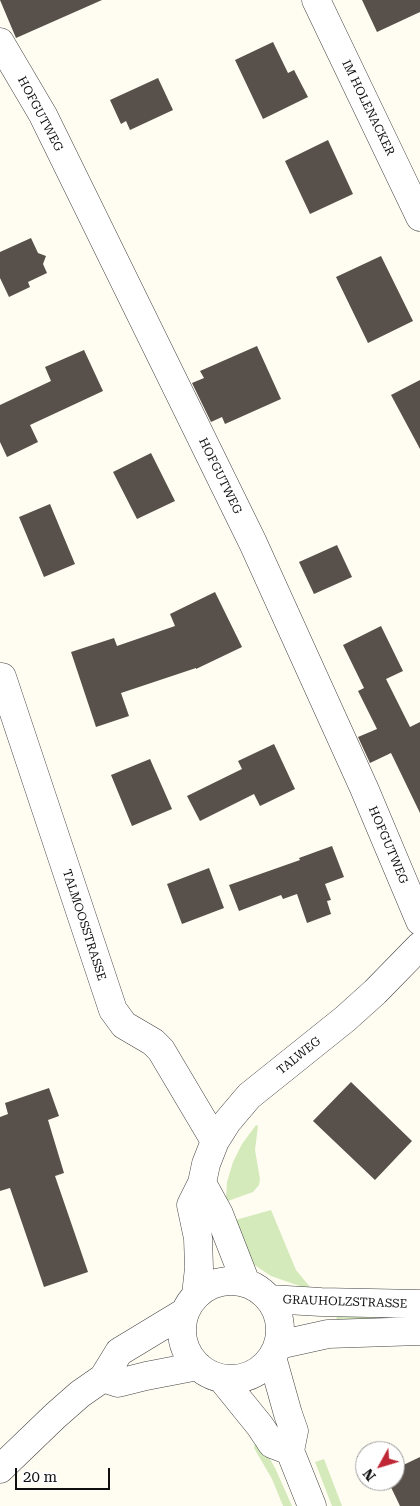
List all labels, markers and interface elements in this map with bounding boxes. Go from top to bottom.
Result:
street label: IM HOLENACKER [339,58,397,158]
street label: HOFGUTWEG [14,74,66,154]
street label: HOFGUTWEG [195,436,245,516]
street label: HOFGUTWEG [365,804,411,886]
street label: TALMOOSSTRASSE [59,868,109,982]
street label: TALWEG [274,1034,324,1078]
street label: GRAUHOLZSTRASSE [282,1293,408,1311]
north arrow [355,1441,405,1491]
scale bar [18,1458,112,1490]
text: N [360,1466,379,1484]
text: 20 m [23,1468,57,1486]

